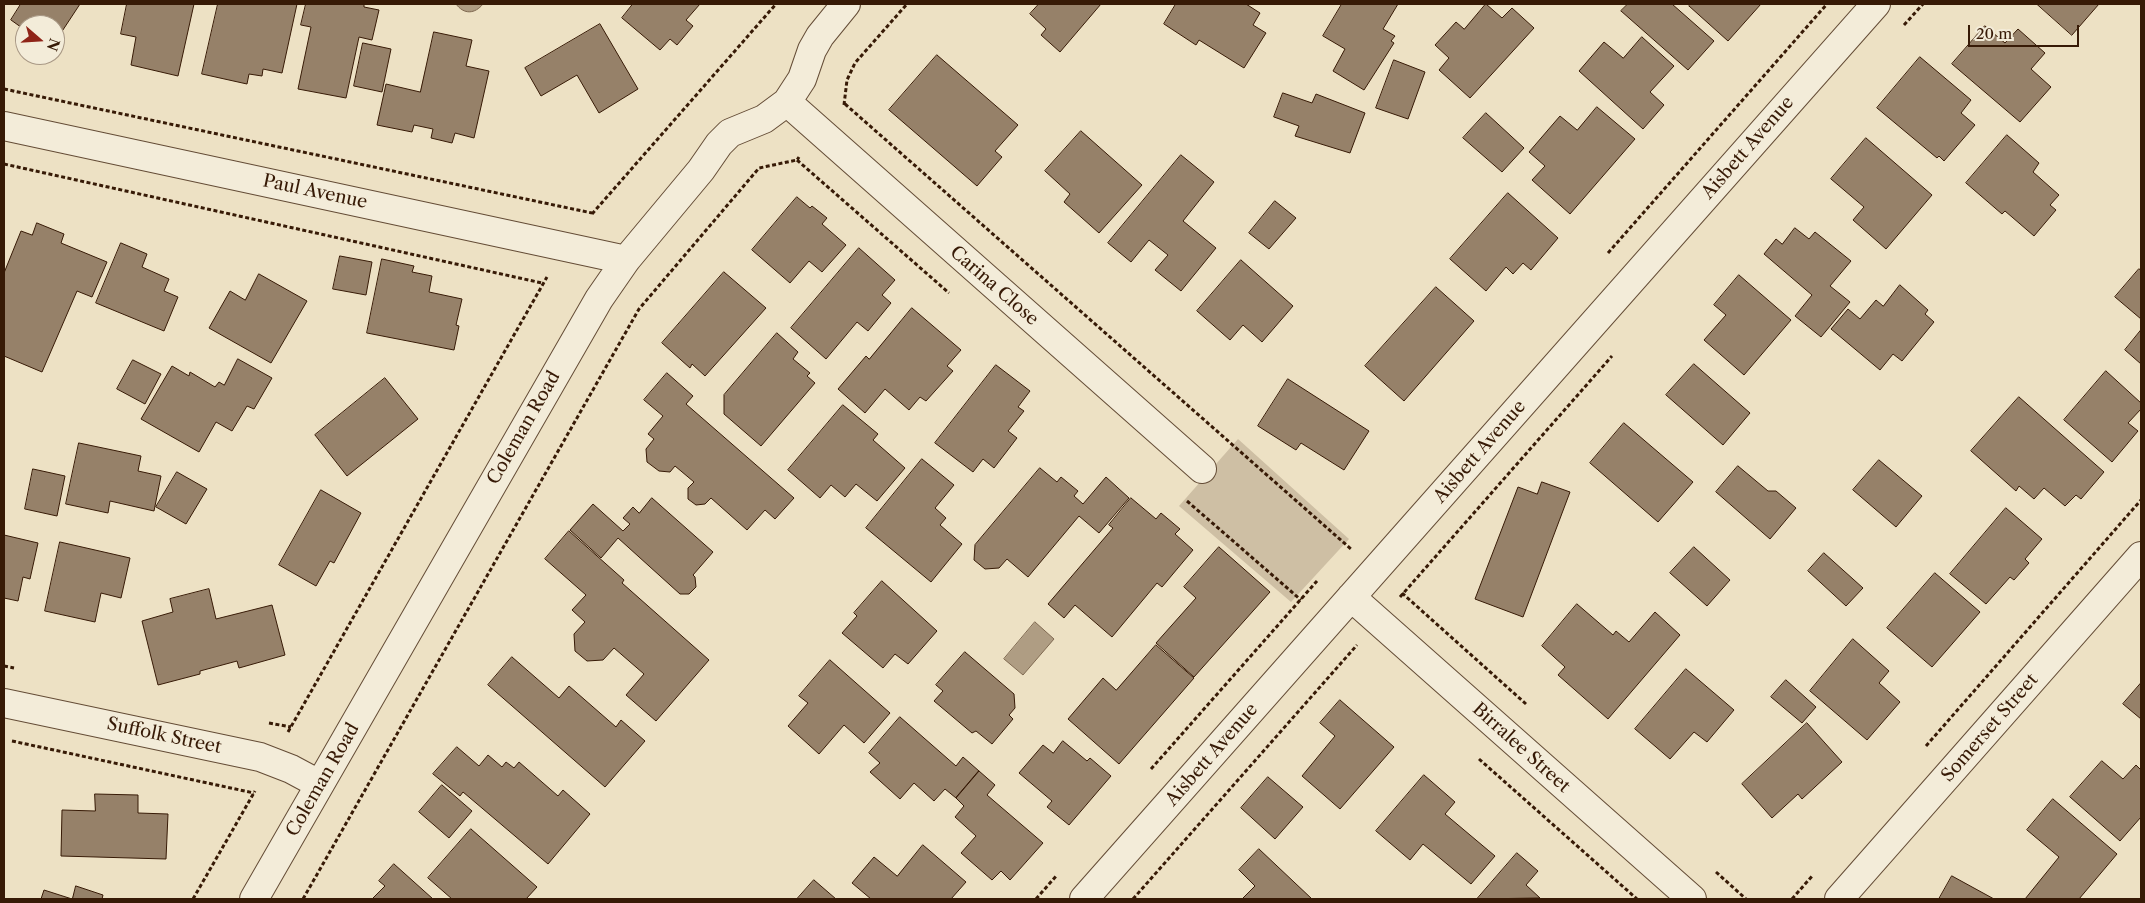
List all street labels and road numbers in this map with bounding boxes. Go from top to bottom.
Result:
street label: Aisbett Avenue [1697,92,1799,204]
street label: Paul Avenue [261,170,369,214]
street label: Carina Close [945,242,1043,330]
street label: Coleman Road [483,368,565,488]
street label: Aisbett Avenue [1429,396,1531,508]
street label: Somerset Street [1937,669,2043,787]
street label: Aisbett Avenue [1161,699,1263,811]
street label: Birralee Street [1468,699,1574,797]
street label: Suffolk Street [105,713,223,759]
street label: Coleman Road [282,720,364,840]

